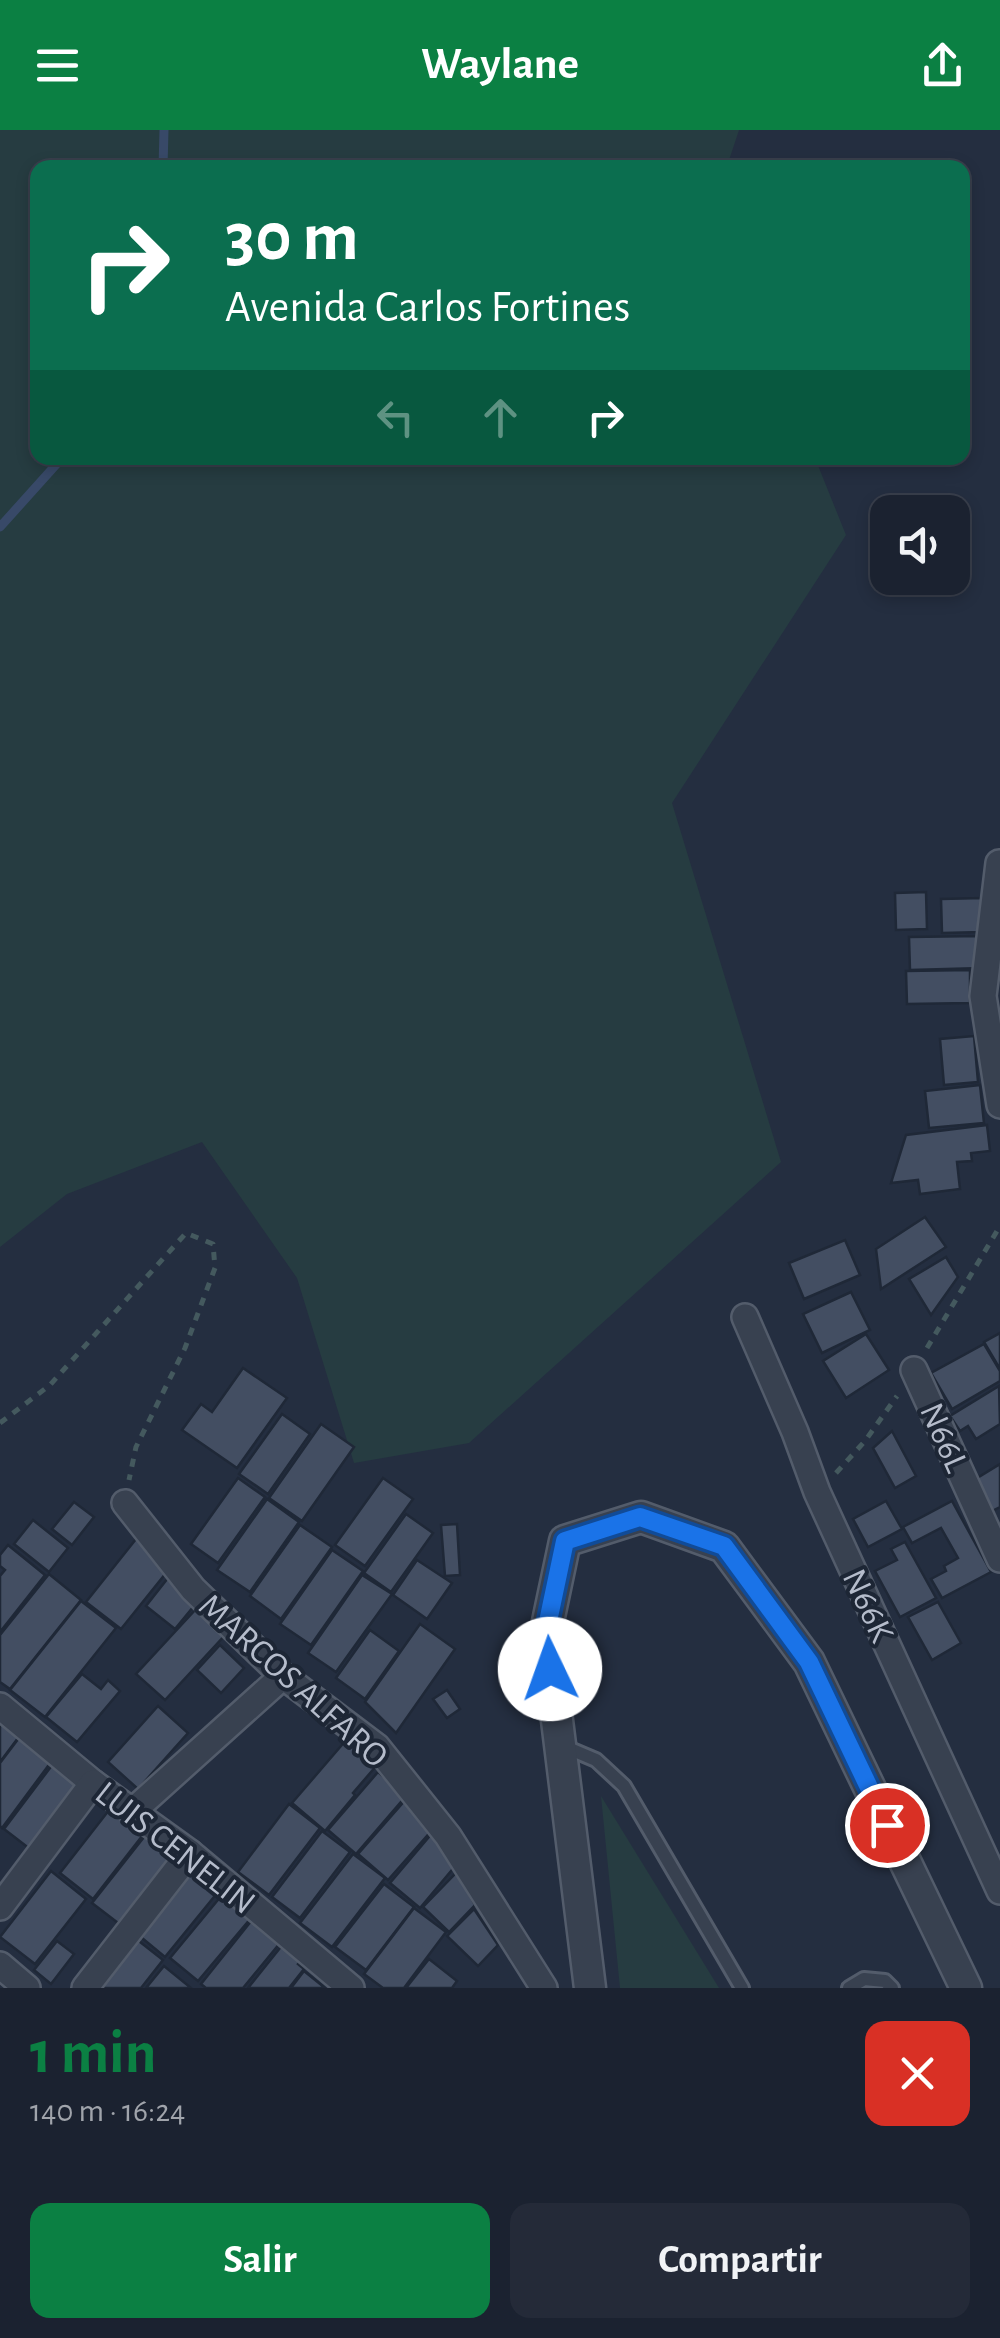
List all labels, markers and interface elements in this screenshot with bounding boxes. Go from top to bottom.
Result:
icon: menu [30,38,85,93]
icon: share [915,38,970,93]
text: Waylane [421,42,579,87]
icon: right [60,200,190,330]
text: 30 m [225,203,359,273]
text: Avenida Carlos Fortines [225,285,631,330]
icon: left [368,390,423,445]
icon: ahead [473,390,528,445]
icon: right [578,390,633,445]
map controls [870,495,970,595]
button: sound [870,495,970,595]
street label: N66L [913,1398,974,1478]
street label: N66K [836,1564,900,1648]
street label: MARCOS ALFARO [192,1588,394,1774]
position arrow [498,1617,602,1721]
street label: LUIS CENELIN [89,1775,261,1921]
pin [845,1783,930,1868]
icon: arrive [860,1798,915,1853]
button: close [865,2021,970,2126]
text: 1 min [30,2024,156,2084]
text: 140 m · 16:24 [30,2095,185,2127]
button: Salir [30,2203,490,2318]
button: Compartir [510,2203,970,2318]

